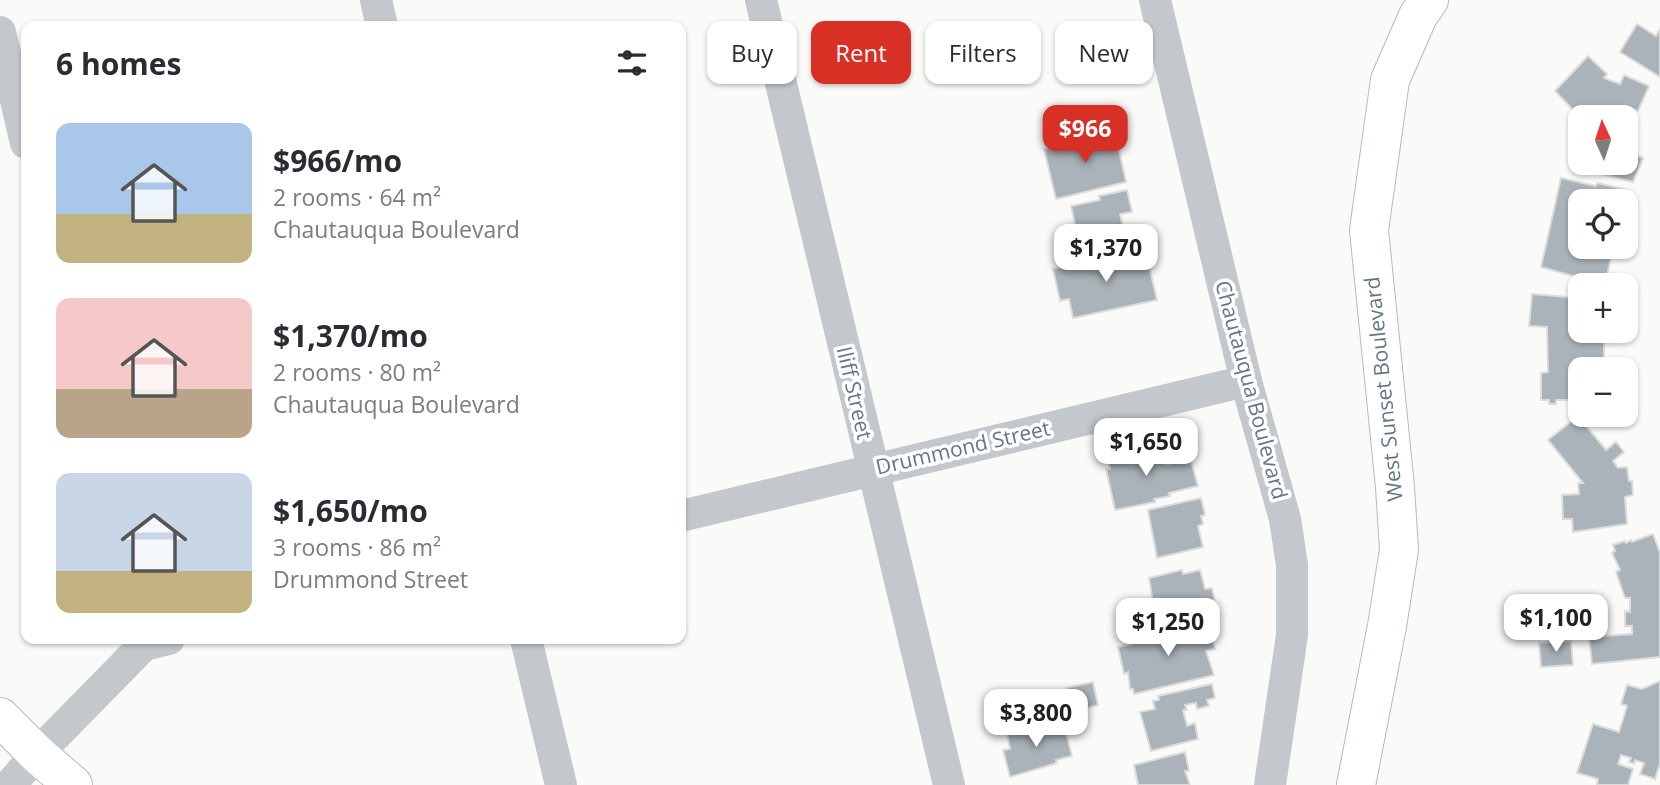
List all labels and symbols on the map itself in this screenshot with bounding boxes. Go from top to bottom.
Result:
north arrow [1568,105,1638,175]
pin: $966 [1044,106,1126,165]
pin: $1,370 [1049,224,1163,284]
street label: West Sunset Boulevard [1357,275,1409,503]
street label: Chautauqua Boulevard [1209,277,1295,502]
street label: Iliff Street [831,343,879,442]
street label: Drummond Street [873,413,1053,481]
pin: $1,650 [1089,419,1203,478]
pin: $1,100 [1499,594,1613,654]
pin: $1,250 [1111,598,1225,658]
pin: $3,800 [979,690,1093,749]

